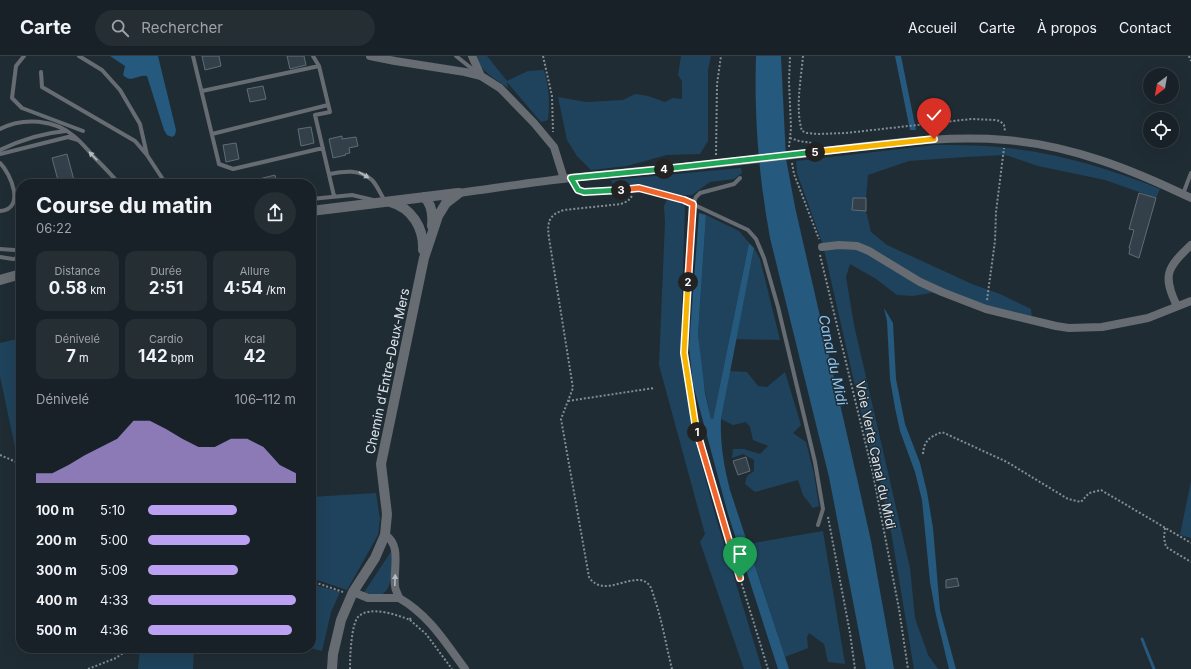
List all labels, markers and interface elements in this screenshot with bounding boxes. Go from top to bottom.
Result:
search box [95,10,375,46]
text: Carte [20,16,71,39]
icon: search [109,17,131,39]
text: Rechercher [141,18,223,37]
text: Accueil [908,19,957,36]
text: Carte [979,19,1015,36]
text: À propos [1037,19,1097,36]
text: Contact [1119,19,1171,36]
north arrow [1143,68,1179,104]
map controls [1143,68,1179,148]
pin [917,98,951,139]
icon: check [923,104,945,126]
button: locate [1143,112,1179,148]
pin: 5 [805,142,825,162]
text: 5 [811,145,819,159]
one-way arrow [88,151,98,161]
pin: 4 [654,159,674,179]
text: 4 [660,162,668,176]
one-way arrow [358,172,370,179]
pin: 3 [611,180,631,200]
text: 3 [617,183,625,197]
text: Course du matin [36,192,212,218]
button: share [254,192,296,234]
text: 06:22 [36,220,72,236]
text: Distance [55,264,100,278]
text: Durée [150,264,182,278]
text: Allure [240,264,270,278]
pin: 2 [678,272,698,292]
text: 2 [685,275,691,289]
text: 0.58 [49,278,87,298]
text: 2:51 [149,278,183,298]
text: 4:54 [224,278,263,298]
text: km [87,283,106,297]
text: /km [263,283,286,297]
street label: Chemin d'Entre-Deux-Mers [362,287,412,455]
water label: Canal du Midi [816,313,851,407]
text: Dénivelé [55,332,100,346]
text: Cardio [149,332,183,346]
text: kcal [244,332,265,346]
text: 7 [66,346,76,366]
text: 142 [138,346,168,366]
text: 42 [244,346,266,366]
text: m [76,351,89,365]
text: bpm [168,351,194,365]
street label: Voie Verte Canal du Midi [853,380,899,530]
text: Dénivelé [36,391,89,407]
text: 106–112 m [234,391,296,407]
pin: 1 [687,422,707,442]
text: 1 [695,425,699,439]
text: 100 m [36,502,74,518]
text: 5:10 [100,502,125,518]
text: 200 m [36,532,77,548]
text: 5:00 [100,532,128,548]
pin [723,537,757,578]
icon: arrive [729,543,751,565]
text: 300 m [36,562,77,578]
text: 5:09 [100,562,128,578]
one-way arrow [392,573,398,586]
text: 400 m [36,592,77,608]
text: 4:33 [100,592,128,608]
text: 500 m [36,622,77,638]
text: 4:36 [100,622,128,638]

